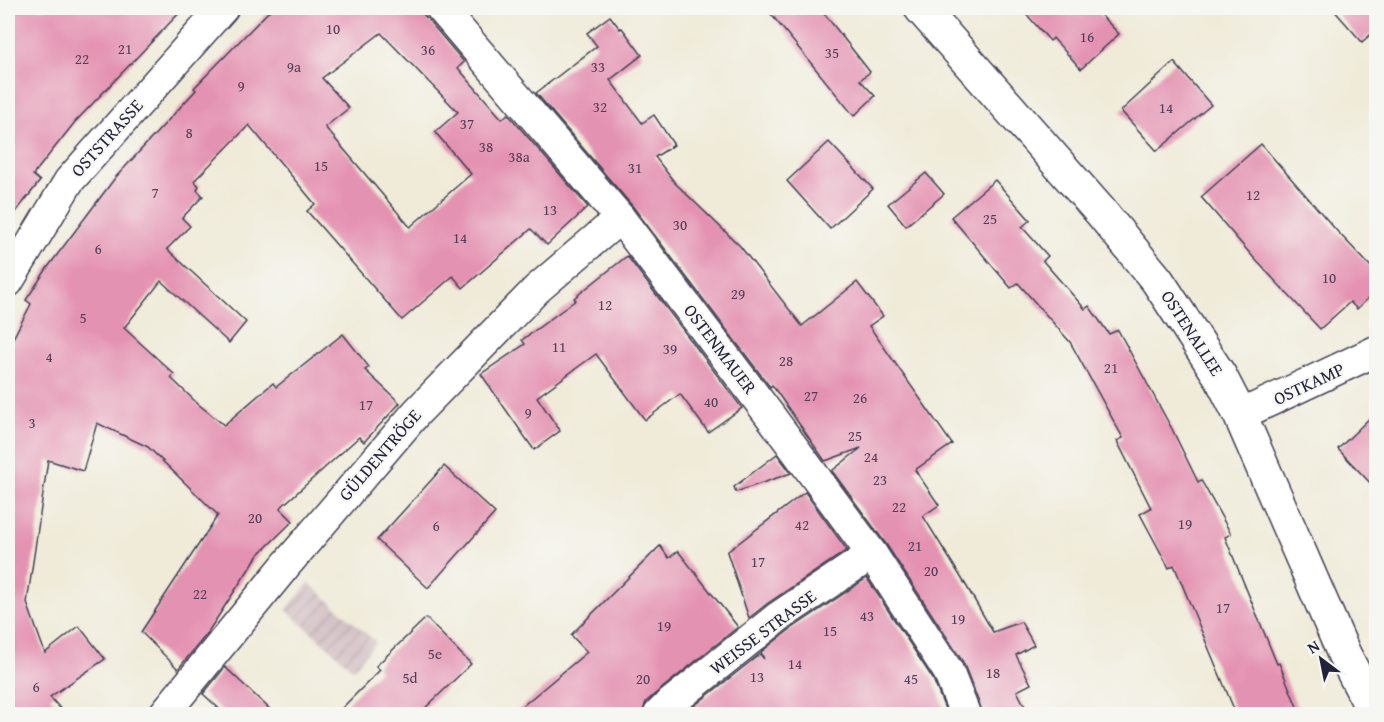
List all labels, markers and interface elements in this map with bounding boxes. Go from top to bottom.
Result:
house number: 10 [326,18,340,39]
house number: 16 [1080,26,1094,47]
house number: 21 [118,38,132,59]
house number: 36 [421,39,435,60]
house number: 35 [825,42,839,63]
house number: 22 [75,48,89,69]
house number: 9a [287,56,301,77]
house number: 33 [591,56,605,77]
house number: 9 [237,75,245,96]
street label: OSTSTRASSE [64,93,149,183]
house number: 32 [593,96,607,117]
house number: 14 [1159,97,1173,118]
house number: 37 [460,113,474,134]
house number: 8 [185,122,193,143]
house number: 38 [479,136,493,157]
house number: 38a [508,146,530,167]
house number: 15 [314,155,328,176]
house number: 31 [628,157,642,178]
house number: 7 [151,182,159,203]
house number: 12 [1246,184,1260,205]
house number: 13 [543,199,557,220]
house number: 25 [983,208,997,229]
house number: 30 [673,214,687,235]
house number: 14 [453,227,467,248]
house number: 6 [94,238,102,259]
house number: 10 [1322,267,1336,288]
house number: 29 [731,283,745,304]
street label: OSTENALLEE [1155,285,1230,381]
house number: 12 [598,294,612,315]
street label: OSTENMAUER [677,298,764,400]
house number: 5 [79,307,87,328]
house number: 11 [552,336,566,357]
house number: 39 [663,338,677,359]
house number: 4 [45,346,53,367]
house number: 28 [779,350,793,371]
street label: OSTKAMP [1269,355,1349,412]
house number: 21 [1104,357,1118,378]
house number: 27 [804,385,818,406]
house number: 26 [853,387,867,408]
house number: 40 [704,391,718,412]
house number: 17 [359,394,373,415]
house number: 9 [524,402,532,423]
street label: GÜLDENTRÖGE [332,403,427,507]
house number: 3 [28,412,36,433]
house number: 25 [848,425,862,446]
house number: 24 [864,446,878,467]
house number: 23 [873,469,887,490]
house number: 22 [892,496,906,517]
house number: 20 [248,507,262,528]
house number: 19 [1178,513,1192,534]
house number: 42 [795,514,809,535]
house number: 6 [432,515,440,536]
house number: 21 [908,535,922,556]
house number: 17 [751,551,765,572]
house number: 20 [924,560,938,581]
street label: WEISSE STRASSE [704,582,822,681]
house number: 22 [193,583,207,604]
house number: 17 [1216,597,1230,618]
house number: 43 [860,605,874,626]
house number: 19 [951,608,965,629]
house number: 19 [657,615,671,636]
house number: 15 [823,620,837,641]
north arrow [1291,629,1351,689]
text: N [1302,633,1324,659]
house number: 5e [428,643,442,664]
house number: 14 [788,653,802,674]
house number: 18 [986,662,1000,683]
house number: 13 [750,666,764,687]
house number: 5d [402,667,418,688]
house number: 20 [636,668,650,689]
house number: 45 [904,668,918,689]
house number: 6 [32,676,40,697]

